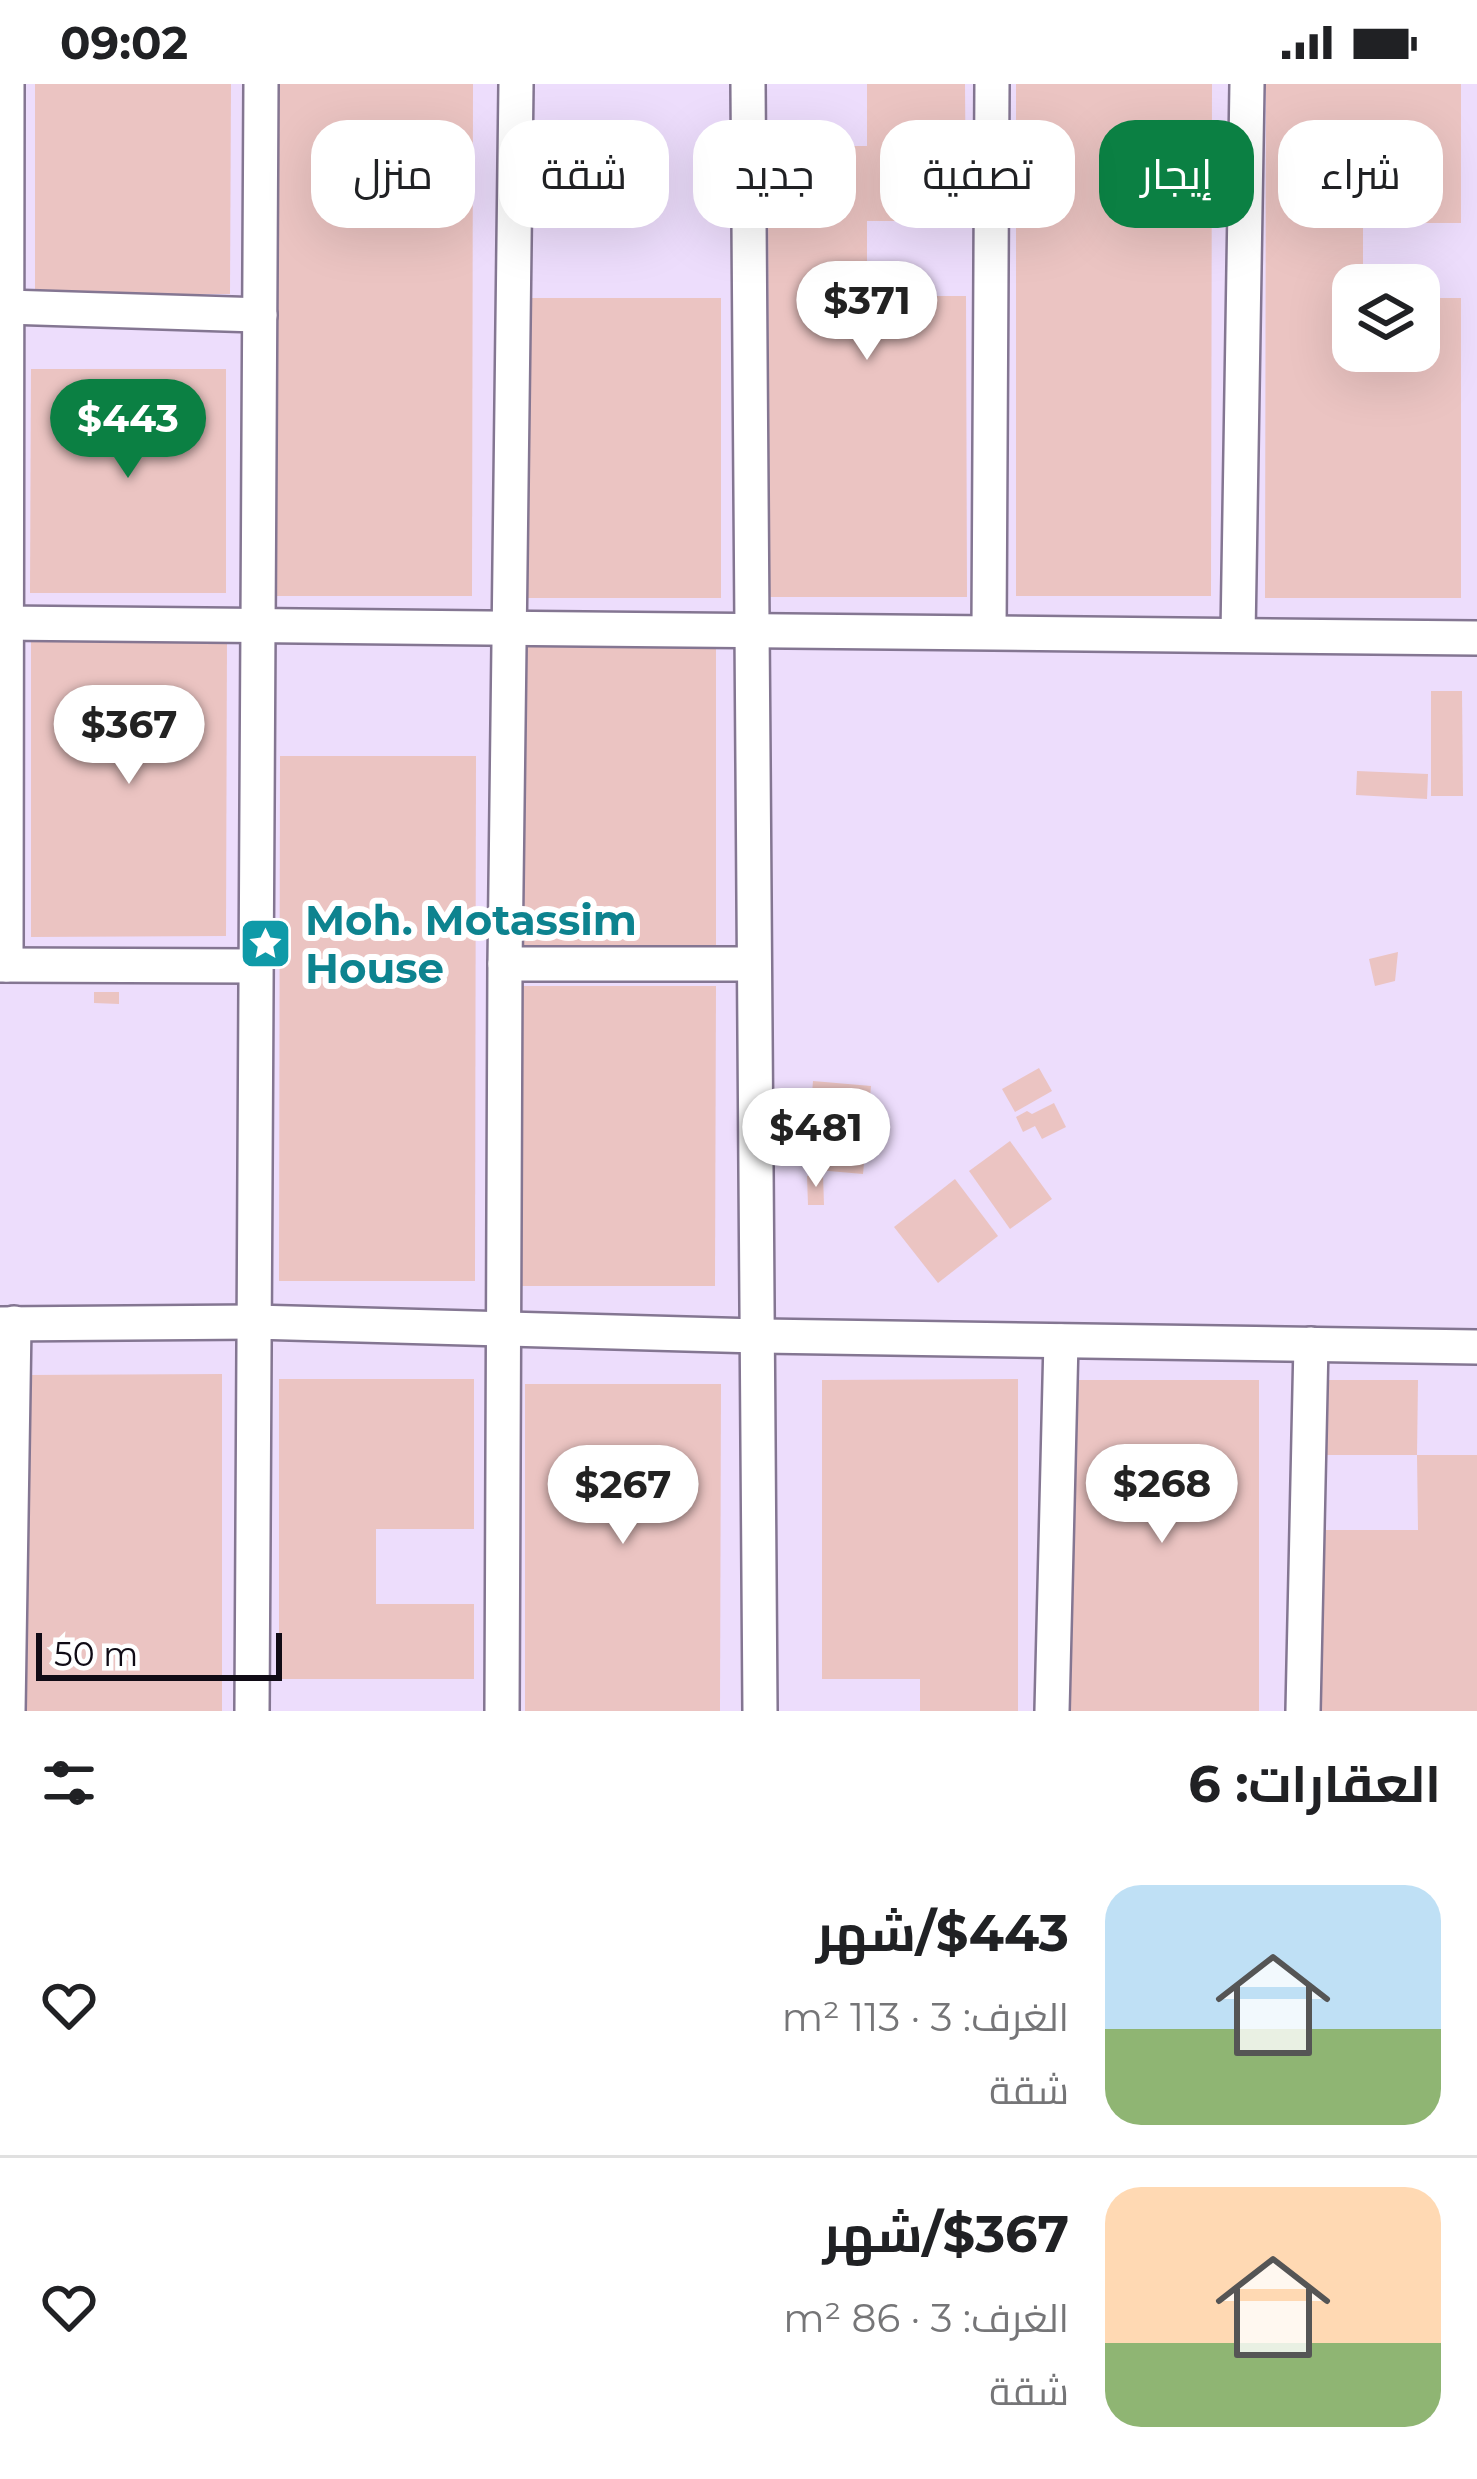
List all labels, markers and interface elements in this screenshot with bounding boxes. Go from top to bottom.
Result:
text: 09:02 [60,15,188,70]
chip: منزل [311,120,475,228]
chip: شقة [499,120,669,228]
chip: جديد [693,120,856,228]
chip: تصفية [880,120,1075,228]
chip: إيجار [1099,120,1254,228]
chip: شراء [1278,120,1443,228]
pin: $371 [796,261,938,363]
map controls [1332,264,1440,372]
button: layers [1332,264,1440,372]
text: $371 [823,276,911,324]
pin: $443 [57,379,199,481]
text: $443 [77,394,179,442]
pin: $367 [58,685,200,787]
text: $367 [81,700,177,748]
place label: Moh. Motassim House [305,894,637,994]
place icon: Moh. Motassim House [238,916,294,972]
pin: $481 [745,1088,887,1190]
text: $481 [769,1103,863,1151]
pin: $268 [1091,1444,1233,1546]
pin: $267 [552,1445,694,1547]
text: $268 [1113,1459,1211,1507]
text: $267 [575,1460,671,1508]
scale bar [36,1627,282,1680]
text: 50 m [54,1634,138,1674]
icon: filters [36,1750,102,1816]
text: العقارات: 6 [1188,1753,1441,1815]
text: $443/شهر [816,1902,1069,1964]
icon: home [1201,1933,1345,2077]
icon: heart [36,1972,102,2038]
text: الغرف: 3 · 113 m² [782,1993,1069,2041]
text: شقة [989,2066,1069,2114]
text: $367/شهر [823,2203,1069,2265]
icon: home [1201,2235,1345,2379]
icon: heart [36,2274,102,2340]
text: الغرف: 3 · 86 m² [783,2294,1069,2342]
text: شقة [989,2367,1069,2415]

